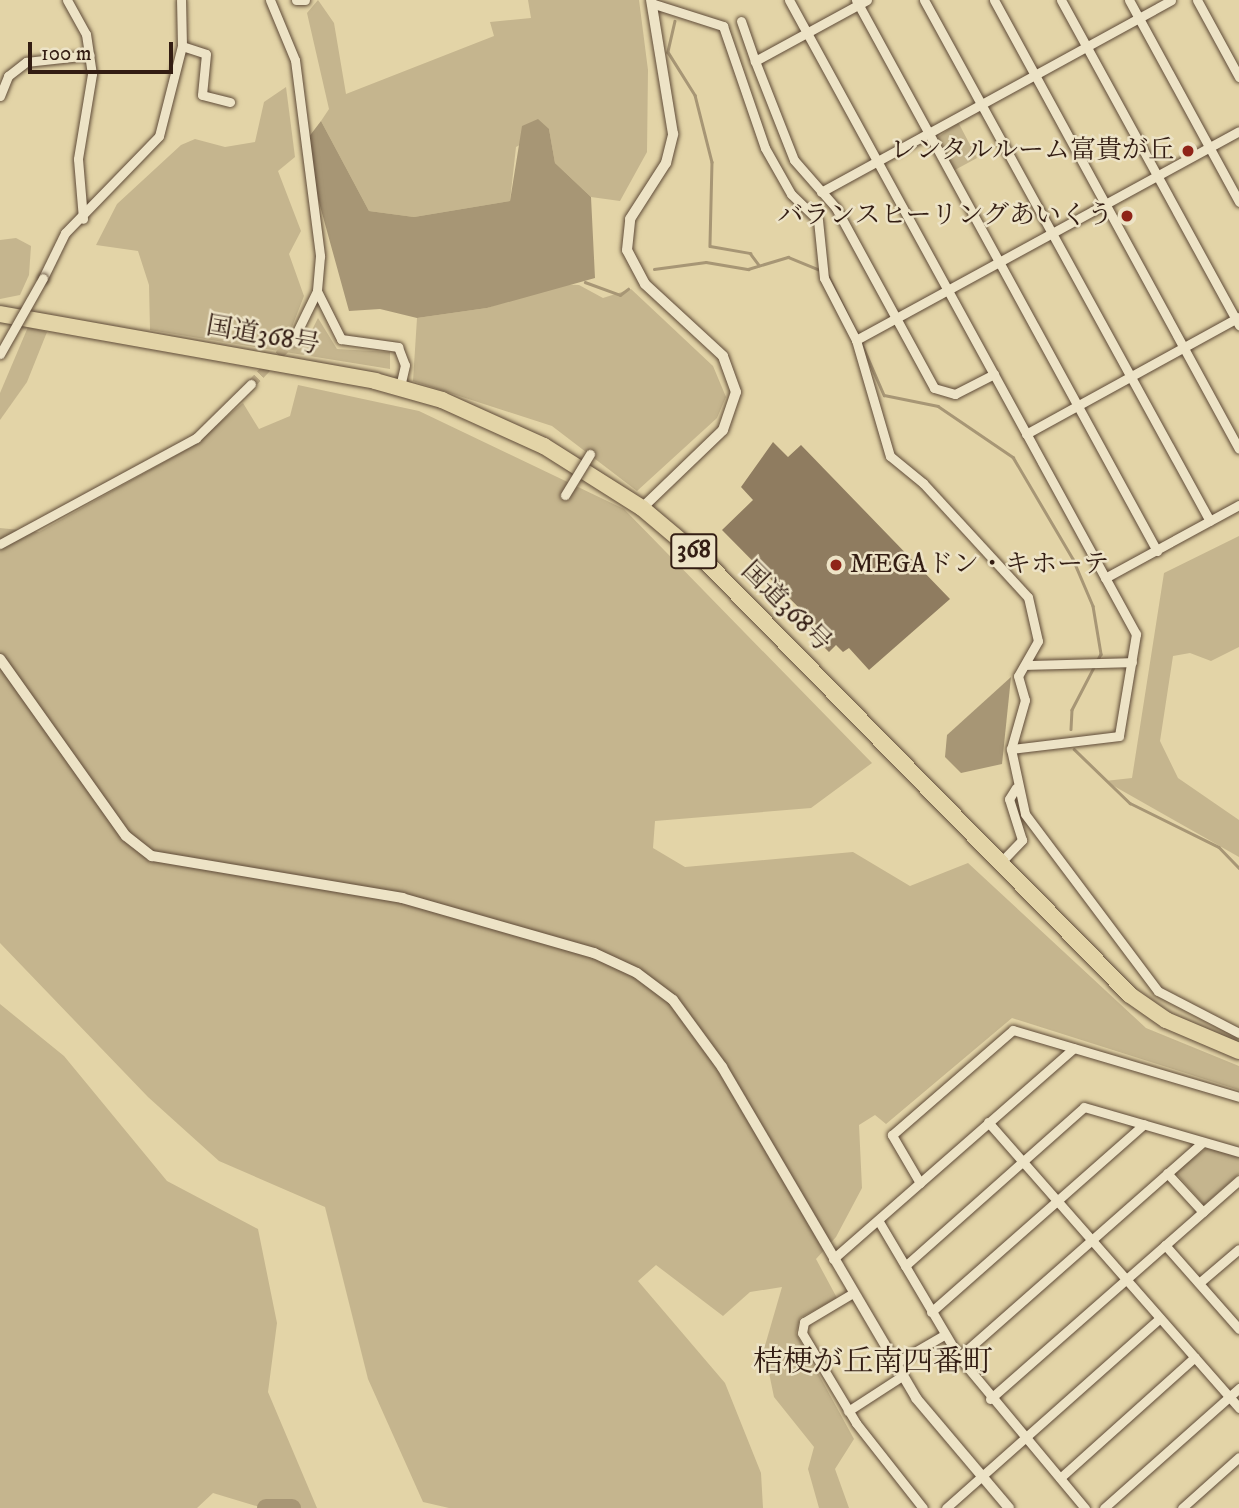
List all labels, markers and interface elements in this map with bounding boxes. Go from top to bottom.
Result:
scale bar [32,28,177,72]
text: 100 m [41,41,92,67]
place label: レンタルルーム富貴が丘 [888,135,1174,167]
marker: レンタルルーム富貴が丘 [1180,143,1196,159]
place label: バランスヒーリングあいくう [776,200,1113,232]
marker: バランスヒーリングあいくう [1119,208,1135,224]
street label: 国道368号 [204,311,322,361]
road number: 368 [670,530,718,572]
place label: MEGAドン・キホーテ [850,549,1109,581]
street label: 国道368号 [735,556,837,658]
marker: MEGAドン・キホーテ [828,557,844,573]
district label: 桔梗が丘南四番町 [753,1345,993,1381]

